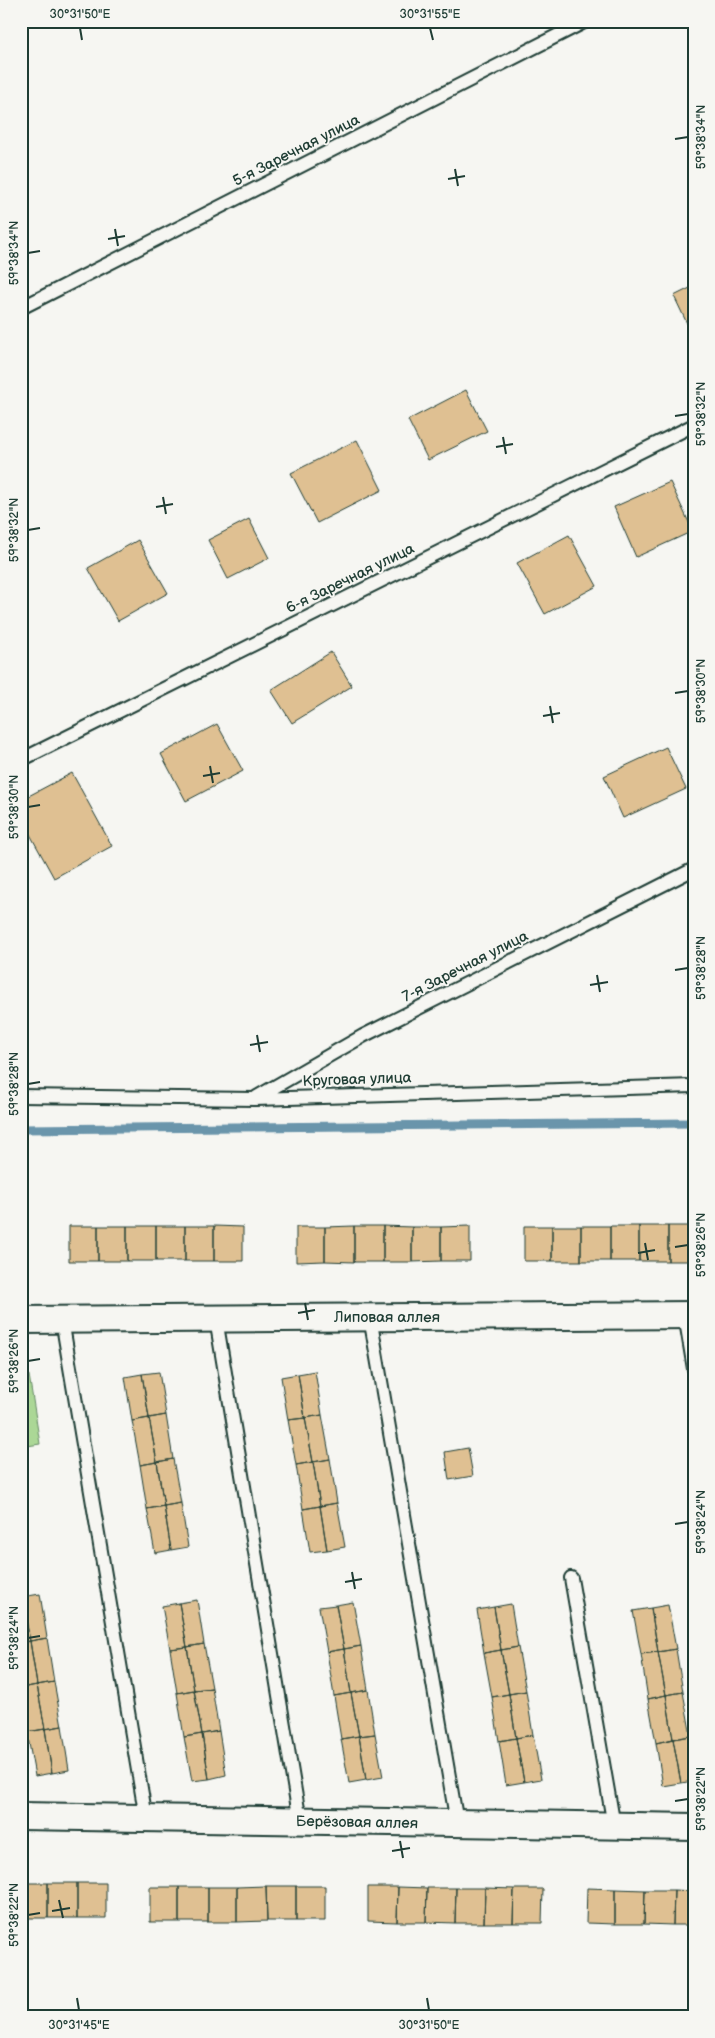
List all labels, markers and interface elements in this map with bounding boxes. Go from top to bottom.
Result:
text: 30°31'50"E [50,7,111,22]
text: 30°31'55"E [400,7,460,22]
text: 59°38'34"N [694,105,709,169]
street label: 5-я Заречная улица [230,110,363,191]
text: 59°38'34"N [7,221,22,285]
text: 59°38'32"N [694,382,709,446]
text: 59°38'32"N [7,498,22,562]
street label: 6-я Заречная улица [283,539,418,618]
text: 59°38'30"N [694,659,709,723]
text: 59°38'30"N [7,775,22,839]
street label: 7-я Заречная улица [399,926,531,1006]
text: 59°38'28"N [694,936,709,1000]
text: 59°38'28"N [7,1052,22,1116]
street label: Круговая улица [302,1068,412,1091]
text: 59°38'26"N [694,1213,709,1277]
street label: Липовая аллея [333,1308,440,1327]
text: 59°38'26"N [7,1329,22,1393]
text: 59°38'24"N [694,1490,709,1554]
text: 59°38'24"N [7,1606,22,1670]
text: 59°38'22"N [694,1767,709,1831]
street label: Берёзовая аллея [296,1812,418,1833]
text: 59°38'22"N [7,1883,22,1947]
text: 30°31'45"E [48,2018,110,2033]
text: 30°31'50"E [399,2018,460,2033]

